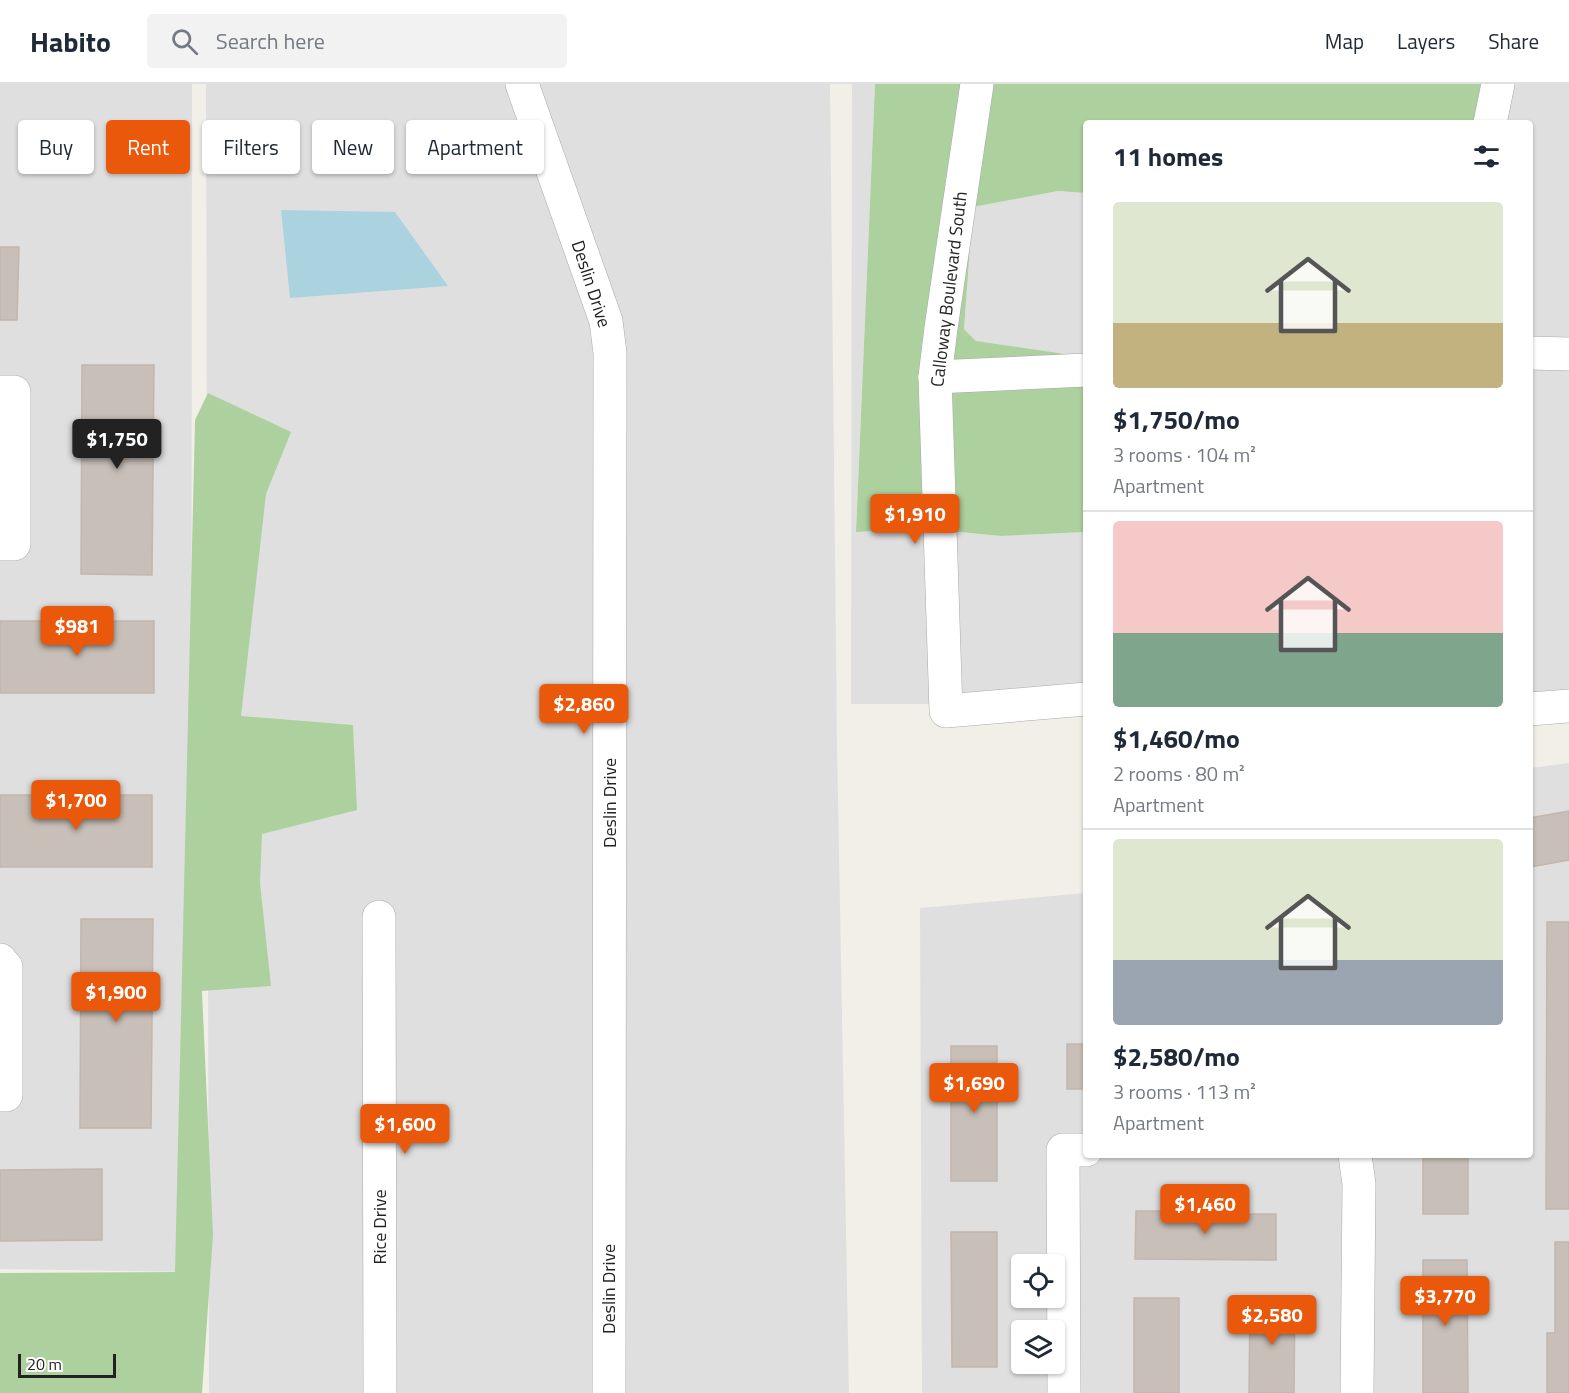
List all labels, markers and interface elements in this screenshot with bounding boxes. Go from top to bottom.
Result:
search box [147,14,567,68]
text: Habito [30,20,111,63]
text: Search here [216,24,325,58]
icon: search [168,25,201,58]
text: Map [1325,25,1364,57]
text: Layers [1397,25,1455,57]
text: Share [1488,25,1539,57]
chip: Buy [18,120,94,174]
chip: Rent [106,120,190,174]
chip: Filters [202,120,300,174]
chip: New [312,120,394,174]
chip: Apartment [406,120,544,174]
text: 11 homes [1113,137,1223,176]
icon: filters [1470,140,1503,173]
street label: Calloway Boulevard South [923,190,974,388]
street label: Deslin Drive [565,237,618,331]
icon: home [1254,241,1362,349]
text: $1,750/mo [1113,400,1240,439]
pin: $1,750 [68,419,166,470]
text: $1,750 [86,423,148,454]
text: 3 rooms · 104 m² [1113,439,1256,470]
text: Apartment [1113,470,1204,501]
pin: $1,910 [866,494,964,545]
text: $1,910 [884,498,946,529]
icon: home [1254,560,1362,668]
pin: $981 [41,606,113,657]
text: $981 [55,610,99,641]
pin: $2,860 [535,684,633,735]
text: $2,860 [553,688,615,719]
text: $1,460/mo [1113,719,1240,758]
street label: Deslin Drive [596,758,623,848]
text: 2 rooms · 80 m² [1113,758,1245,789]
pin: $1,700 [27,780,125,831]
text: $1,700 [45,784,107,815]
text: Apartment [1113,789,1204,820]
icon: home [1254,878,1362,986]
pin: $1,900 [67,972,165,1023]
text: $1,900 [85,976,147,1007]
text: $2,580/mo [1113,1037,1240,1076]
pin: $1,690 [925,1063,1023,1114]
text: $1,690 [943,1067,1005,1098]
text: 3 rooms · 113 m² [1113,1076,1256,1107]
pin: $1,600 [356,1104,454,1155]
text: Apartment [1113,1107,1204,1138]
text: $1,600 [374,1108,436,1139]
pin: $1,460 [1156,1184,1254,1235]
text: $1,460 [1174,1188,1236,1219]
street label: Rice Drive [366,1189,393,1265]
street label: Deslin Drive [595,1244,622,1334]
map controls [1011,1254,1065,1374]
button: locate [1011,1254,1065,1308]
pin: $3,770 [1396,1276,1494,1327]
text: $3,770 [1414,1280,1476,1311]
pin: $2,580 [1223,1295,1321,1346]
text: $2,580 [1241,1299,1303,1330]
button: layers [1011,1320,1065,1374]
scale bar [18,1351,116,1378]
text: 20 m [27,1352,62,1376]

